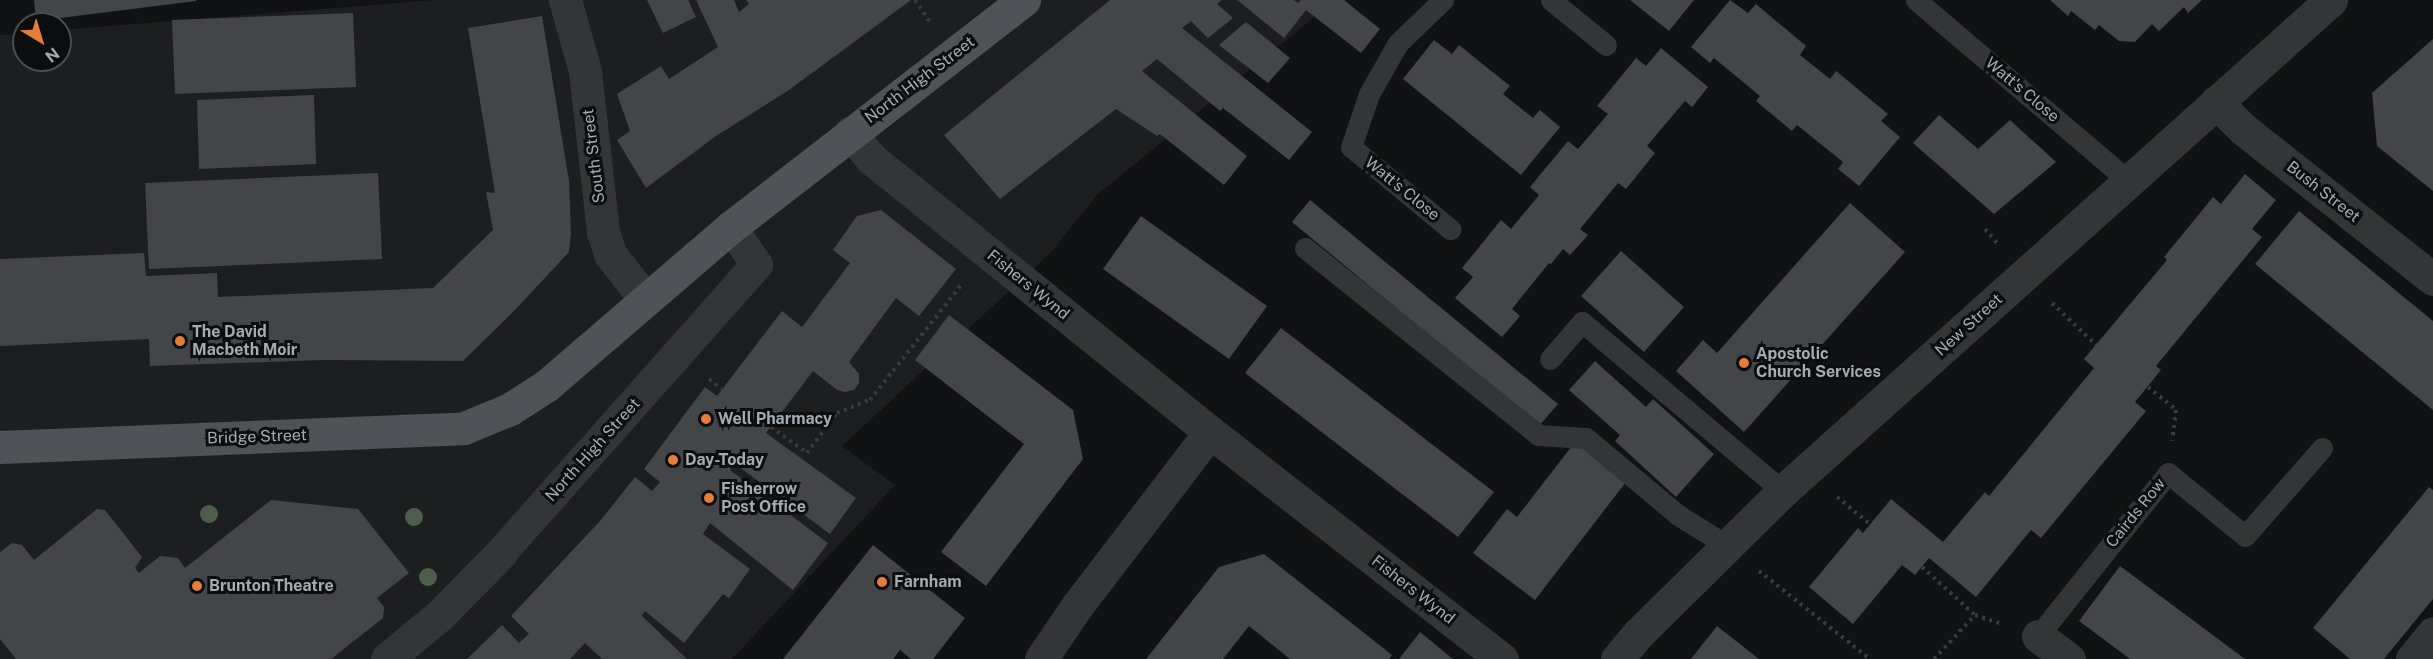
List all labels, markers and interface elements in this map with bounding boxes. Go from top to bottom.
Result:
north arrow [12,12,72,72]
street label: North High Street [861,33,979,127]
text: N [41,44,63,66]
street label: Watt's Close [1981,53,2063,127]
street label: South Street [579,108,609,204]
street label: Watt's Close [1361,153,1443,225]
street label: Bush Street [2282,157,2364,227]
street label: Fishers Wynd [983,246,1073,324]
street label: New Street [1931,290,2007,360]
place label: The David Macbeth Moir [192,322,297,360]
marker: The David Macbeth Moir [173,334,187,348]
place label: Apostolic Church Services [1756,344,1881,382]
marker: Apostolic Church Services [1737,356,1751,370]
street label: North High Street [542,394,644,506]
place label: Well Pharmacy [718,409,832,429]
marker: Well Pharmacy [699,412,713,426]
street label: Bridge Street [207,426,307,448]
place label: Day-Today [685,450,764,470]
marker: Day-Today [666,453,680,467]
street label: Cairds Row [2102,475,2170,551]
place label: Fisherrow Post Office [721,479,806,517]
marker: Fisherrow Post Office [702,491,716,505]
street label: Fishers Wynd [1367,551,1459,629]
place label: Farnham [894,572,962,592]
marker: Farnham [875,575,889,589]
place label: Brunton Theatre [209,576,334,596]
marker: Brunton Theatre [190,579,204,593]

